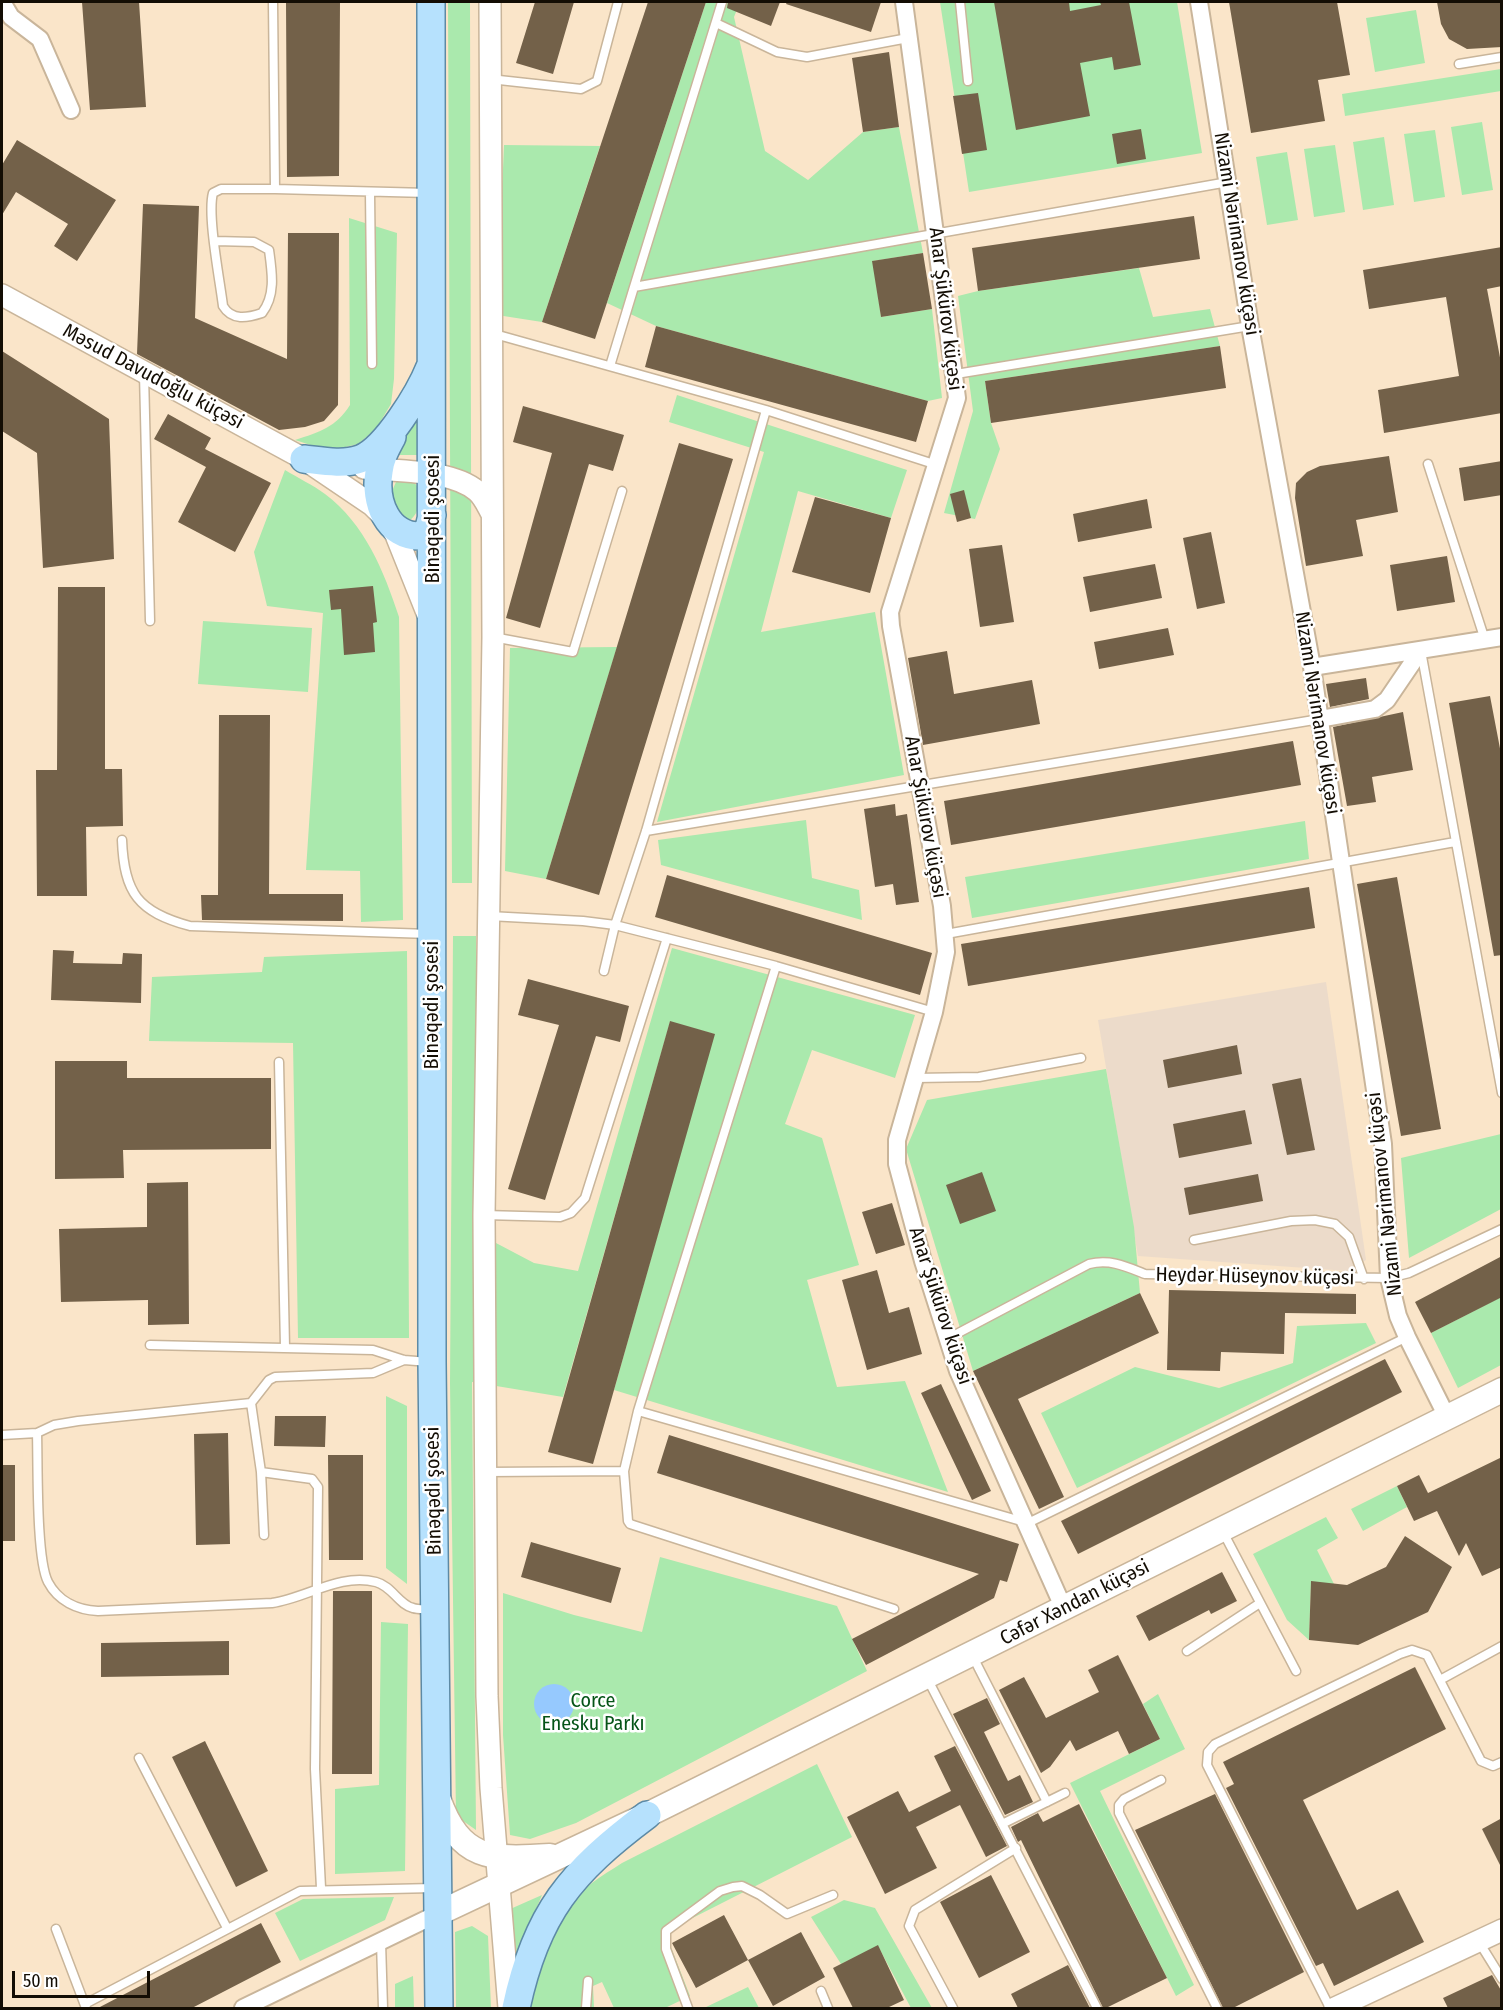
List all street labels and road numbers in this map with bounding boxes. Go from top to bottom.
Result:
street label: Nizami Nərimanov küçəsi [1208,131,1264,337]
street label: Anar Şükürov küçəsi [923,226,967,392]
street label: Məsud Davudoğlu küçəsi [58,319,248,435]
street label: Binəqədi şosesi [421,455,445,583]
street label: Nizami Nərimanov küçəsi [1289,610,1345,816]
street label: Anar Şükürov küçəsi [899,734,951,900]
street label: Binəqədi şosesi [420,941,444,1069]
street label: Nizami Nərimanov küçəsi [1362,1091,1408,1297]
street label: Anar Şükürov küçəsi [903,1224,977,1388]
street label: Heydər Hüseynov küçəsi [1155,1263,1355,1291]
street label: Binəqədi şosesi [421,1426,447,1556]
street label: Cəfər Xəndan küçəsi [996,1555,1154,1651]

